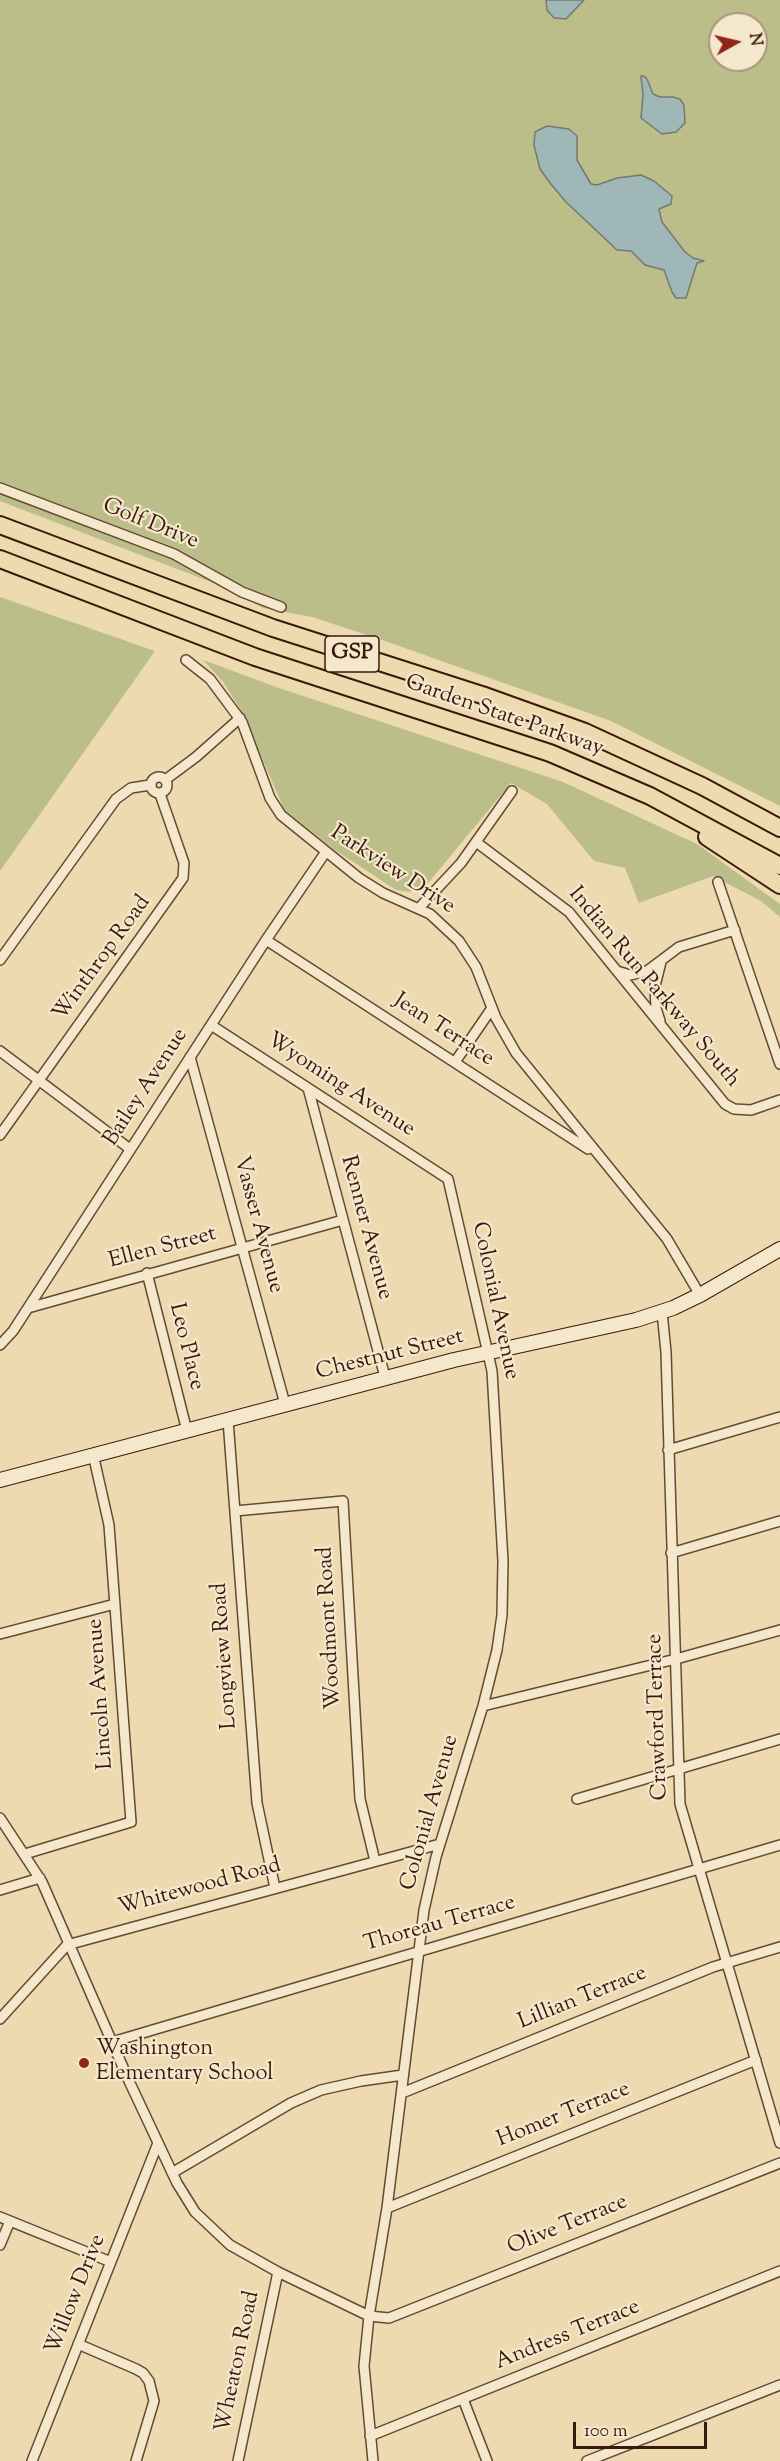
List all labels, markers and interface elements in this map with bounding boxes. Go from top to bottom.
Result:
north arrow [708,12,768,72]
text: N [742,32,767,48]
street label: Golf Drive [98,494,202,556]
road number: GSP [325,636,379,672]
street label: Garden State Parkway [401,671,607,763]
street label: Parkview Drive [325,821,459,921]
street label: Indian Run Parkway South [561,882,745,1094]
street label: Winthrop Road [49,891,157,1027]
street label: Jean Terrace [388,989,498,1073]
street label: Bailey Avenue [99,1024,195,1152]
street label: Wyoming Avenue [261,1028,419,1144]
street label: Renner Avenue [333,1153,397,1303]
street label: Vasser Avenue [226,1154,288,1296]
street label: Colonial Avenue [464,1220,524,1382]
street label: Ellen Street [106,1222,220,1276]
street label: Leo Place [161,1301,209,1393]
street label: Chestnut Street [313,1325,467,1387]
street label: Woodmont Road [314,1546,348,1710]
street label: Longview Road [208,1582,244,1730]
street label: Lincoln Avenue [84,1618,120,1770]
street label: Crawford Terrace [643,1633,675,1801]
street label: Colonial Avenue [396,1732,466,1894]
street label: Whitewood Road [116,1854,284,1922]
street label: Thoreau Terrace [361,1891,519,1959]
street label: Lillian Terrace [515,1961,651,2037]
place label: Washington Elementary School [96,2037,273,2088]
marker: Washington Elementary School [77,2056,91,2070]
street label: Homer Terrace [494,2077,634,2155]
street label: Olive Terrace [504,2190,632,2262]
street label: Willow Drive [41,2231,113,2359]
street label: Wheaton Road [211,2289,267,2435]
street label: Andress Terrace [492,2295,644,2377]
scale bar [576,2410,710,2448]
text: 100 m [584,2419,628,2445]

